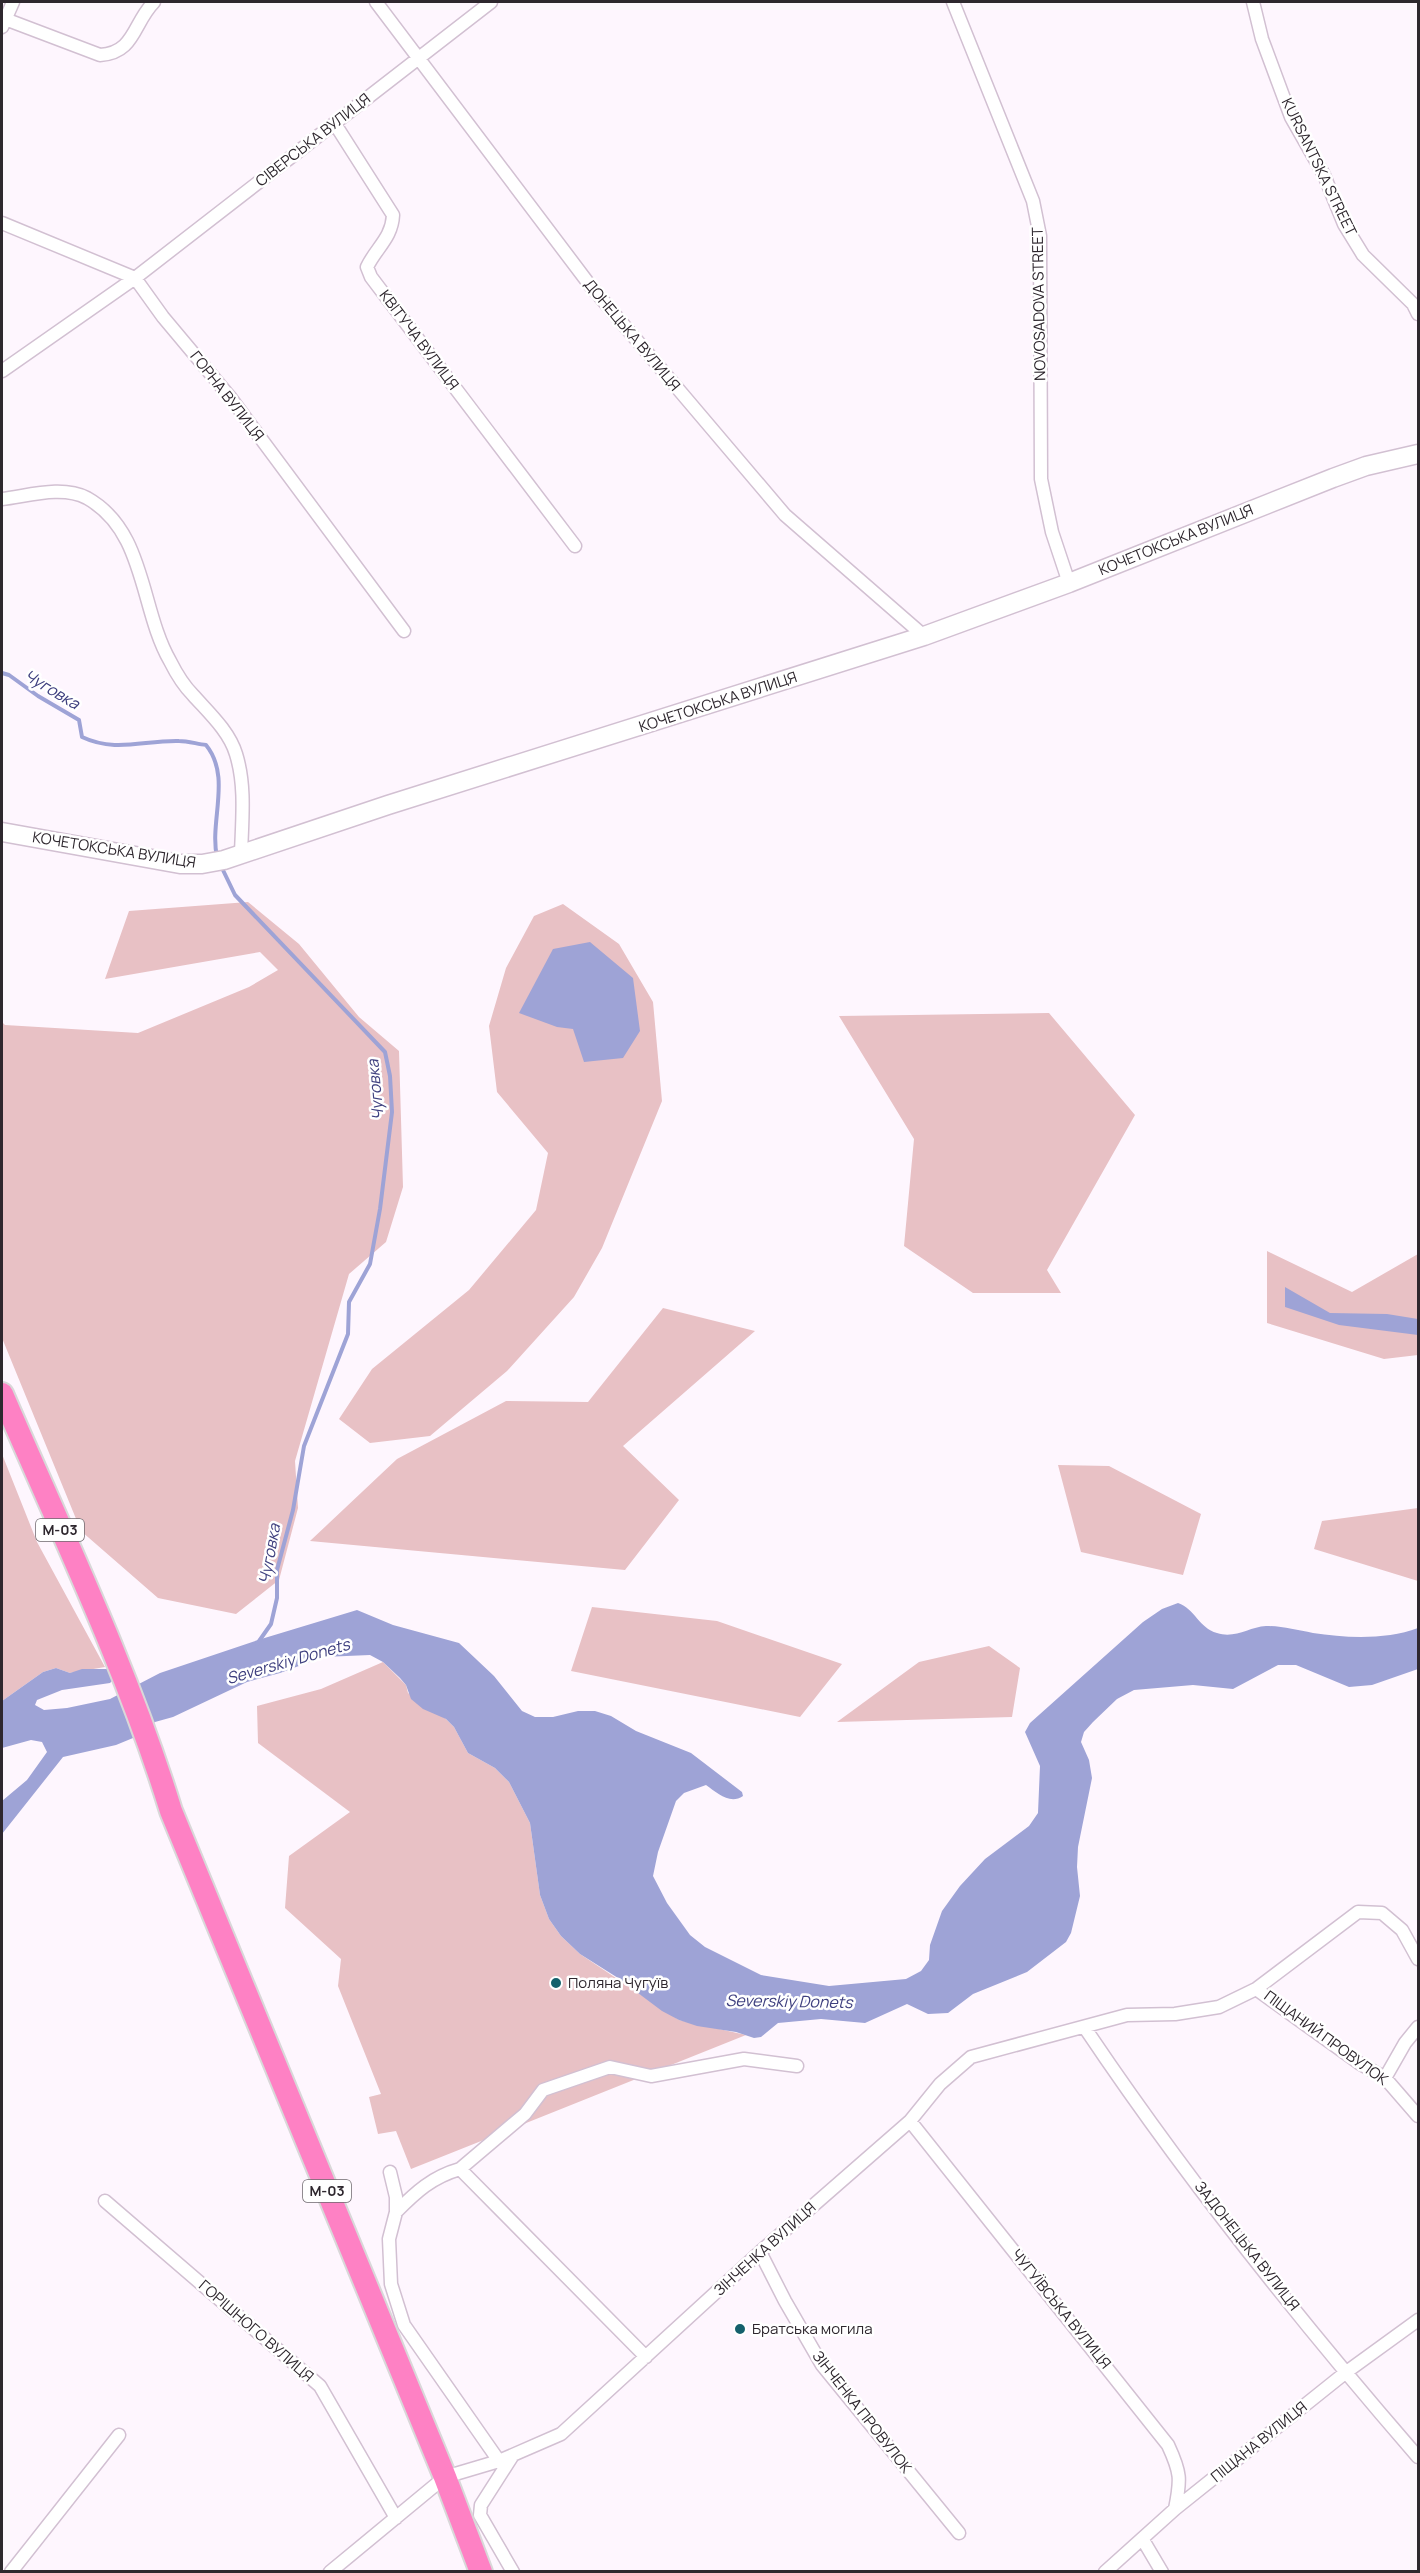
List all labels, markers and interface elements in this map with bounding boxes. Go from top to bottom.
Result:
street label: СІВЕРСЬКА ВУЛИЦЯ [251,88,374,191]
street label: KURSANTSKA STREET [1277,94,1362,239]
street label: NOVOSADOVA STREET [1027,227,1050,381]
street label: ДОНЕЦЬКА ВУЛИЦЯ [579,274,685,395]
street label: КВІТУЧА ВУЛИЦЯ [375,285,464,394]
street label: ГОРНА ВУЛИЦЯ [186,346,269,445]
street label: КОЧЕТОКСЬКА ВУЛИЦЯ [1095,499,1256,580]
water label: Чуговка [20,664,85,715]
street label: КОЧЕТОКСЬКА ВУЛИЦЯ [636,666,800,737]
street label: КОЧЕТОКСЬКА ВУЛИЦЯ [31,826,197,873]
water label: Чуговка [361,1058,389,1121]
road number: М-03 [36,1519,84,1541]
water label: Чуговка [253,1521,285,1586]
water label: Severskiy Donets [224,1632,354,1689]
place label: Поляна Чугуїв [568,1972,668,1993]
marker: Поляна Чугуїв [549,1976,563,1990]
street label: ПІЩАНИЙ ПРОВУЛОК [1260,1985,1393,2090]
water label: Severskiy Donets [725,1989,854,2013]
street label: ЗАДОНЕЦЬКА ВУЛИЦЯ [1190,2177,1305,2315]
road number: М-03 [303,2180,351,2202]
street label: ЗІНЧЕНКА ВУЛИЦЯ [709,2197,820,2300]
street label: ЧУГУЇВСЬКА ВУЛИЦЯ [1007,2244,1116,2373]
street label: ГОРІШНОГО ВУЛИЦЯ [194,2275,318,2386]
place label: Братська могила [752,2318,873,2339]
marker: Братська могила [733,2322,747,2336]
street label: ЗІНЧЕНКА ПРОВУЛОК [808,2346,917,2477]
street label: ПІЩАНА ВУЛИЦЯ [1206,2396,1311,2487]

